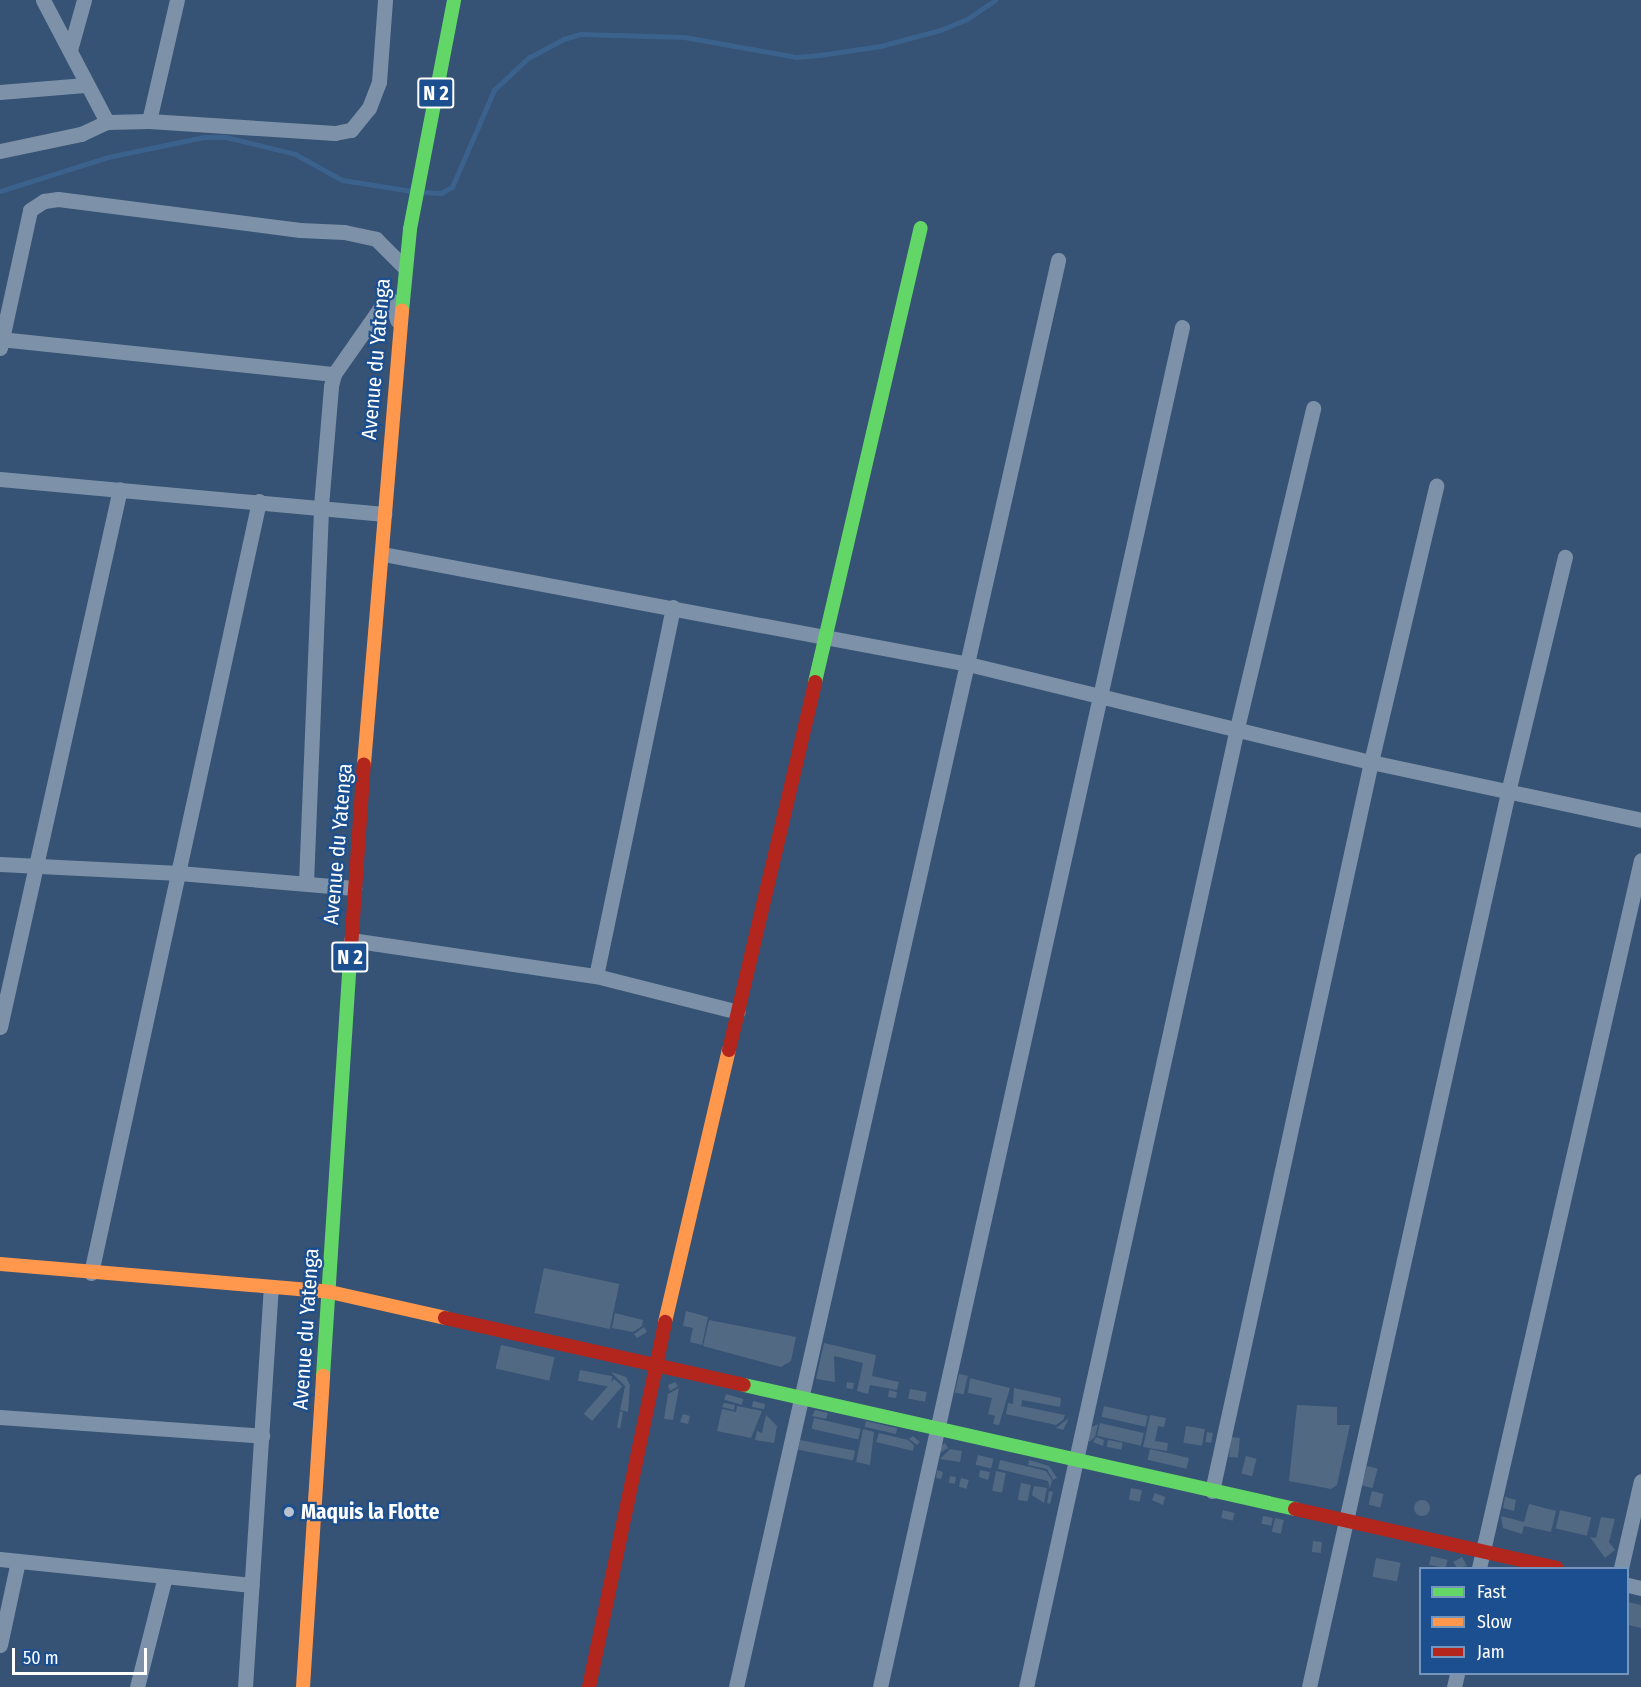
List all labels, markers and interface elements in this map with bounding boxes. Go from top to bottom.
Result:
road number: N 2 [416,76,456,110]
street label: Avenue du Yatenga [356,277,396,441]
street label: Avenue du Yatenga [318,762,358,926]
road number: N 2 [330,940,370,974]
street label: Avenue du Yatenga [288,1247,324,1411]
place label: Maquis la Flotte [301,1499,439,1525]
marker: Maquis la Flotte [282,1505,296,1519]
legend [1419,1567,1629,1675]
text: Fast [1477,1581,1506,1603]
text: Slow [1477,1611,1512,1633]
scale bar [15,1636,150,1674]
text: Jam [1477,1641,1505,1663]
text: 50 m [23,1647,59,1669]

